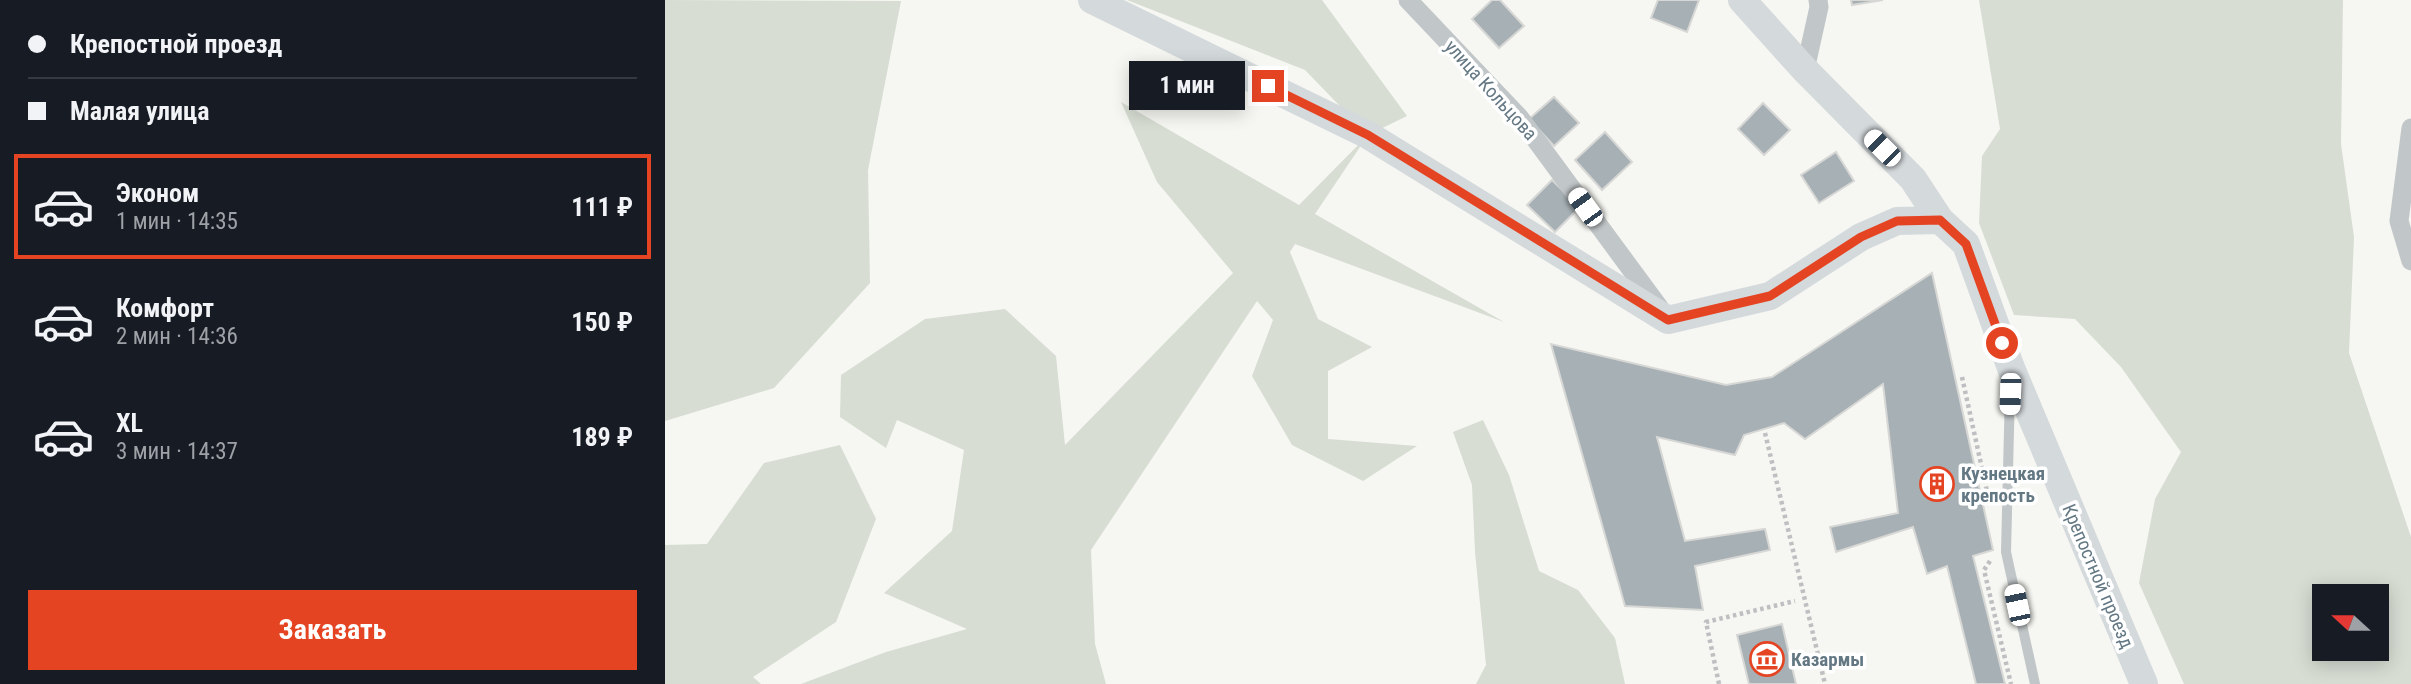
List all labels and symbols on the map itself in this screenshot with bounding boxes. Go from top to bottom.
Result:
street label: улица Кольцова [1440,35,1542,145]
callout: 1 мин [1128,62,1243,110]
route end [1252,70,1284,102]
car [1860,126,1905,170]
car [1565,184,1606,230]
route start [1986,327,2018,359]
car [1999,373,2022,415]
place label: Кузнецкая крепость [1961,462,2045,507]
building icon: Кузнецкая крепость [1918,465,1956,503]
street label: Крепостной проезд [2057,501,2139,651]
car [2003,582,2032,628]
north arrow [2312,584,2389,662]
museum icon: Казармы [1748,640,1786,678]
place label: Казармы [1791,648,1864,671]

